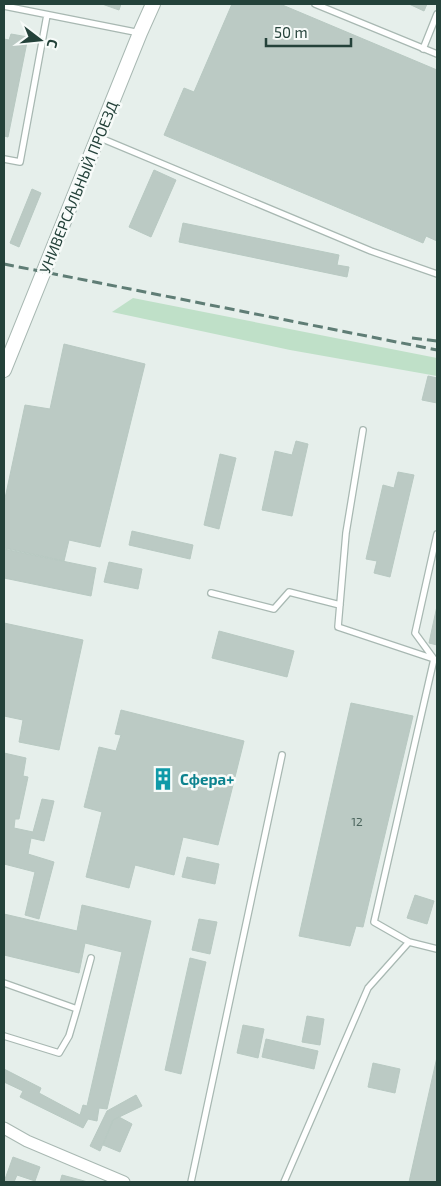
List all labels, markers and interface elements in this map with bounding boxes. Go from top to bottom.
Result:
north arrow [15,15,65,65]
scale bar [266,15,351,47]
text: 50 m [274,23,308,41]
text: С [44,37,62,50]
street label: УНИВЕРСАЛЬНЫЙ ПРОЕЗД [35,98,121,276]
building icon: Сфера+ [150,766,176,792]
place label: Сфера+ [180,770,234,788]
house number: 12 [351,814,363,828]

